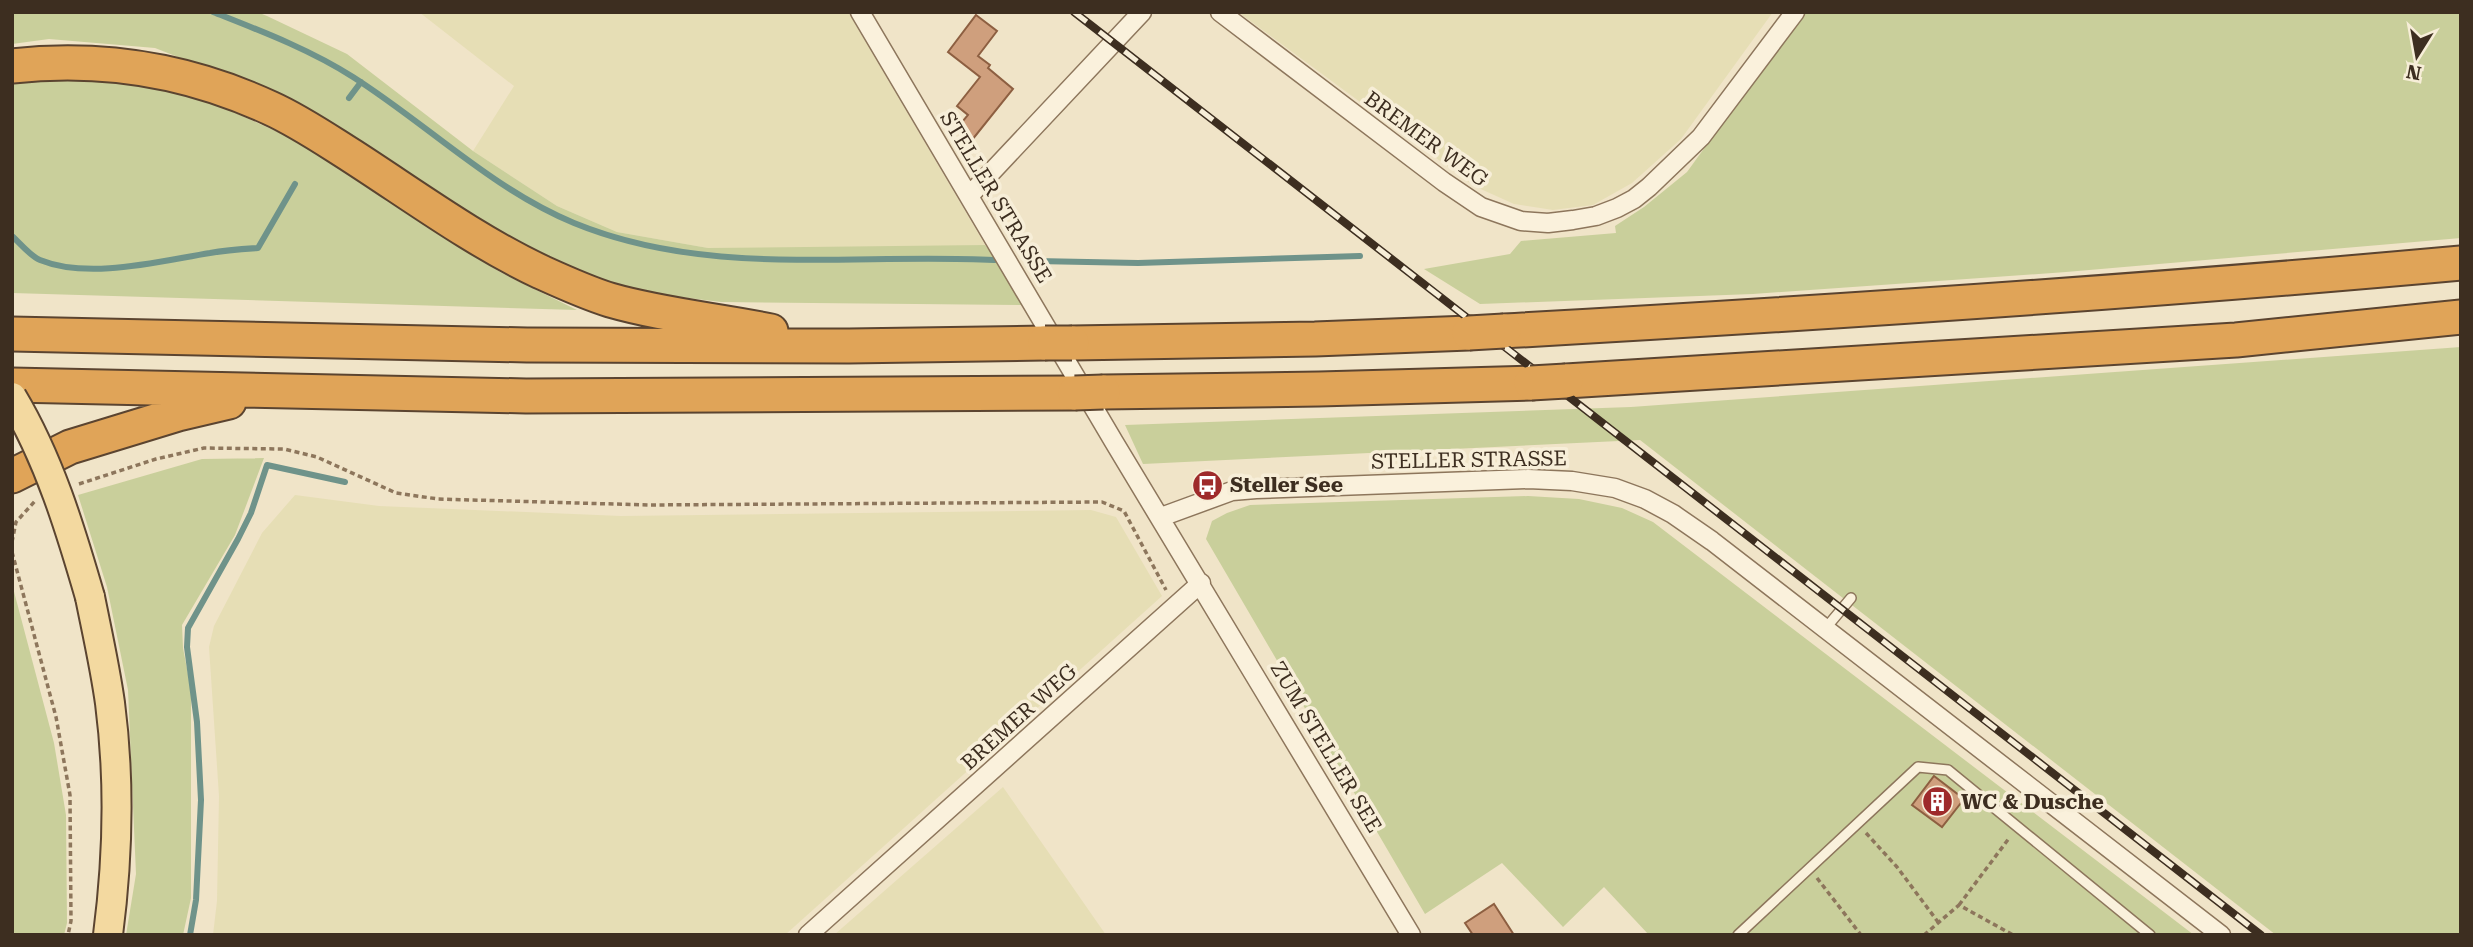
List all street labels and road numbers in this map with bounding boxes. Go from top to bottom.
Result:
street label: BREMER WEG [1360,86,1492,192]
street label: STELLER STRASSE [935,107,1057,287]
street label: STELLER STRASSE [1371,446,1567,474]
street label: ZUM STELLER SEE [1266,657,1386,837]
street label: BREMER WEG [957,659,1081,775]

